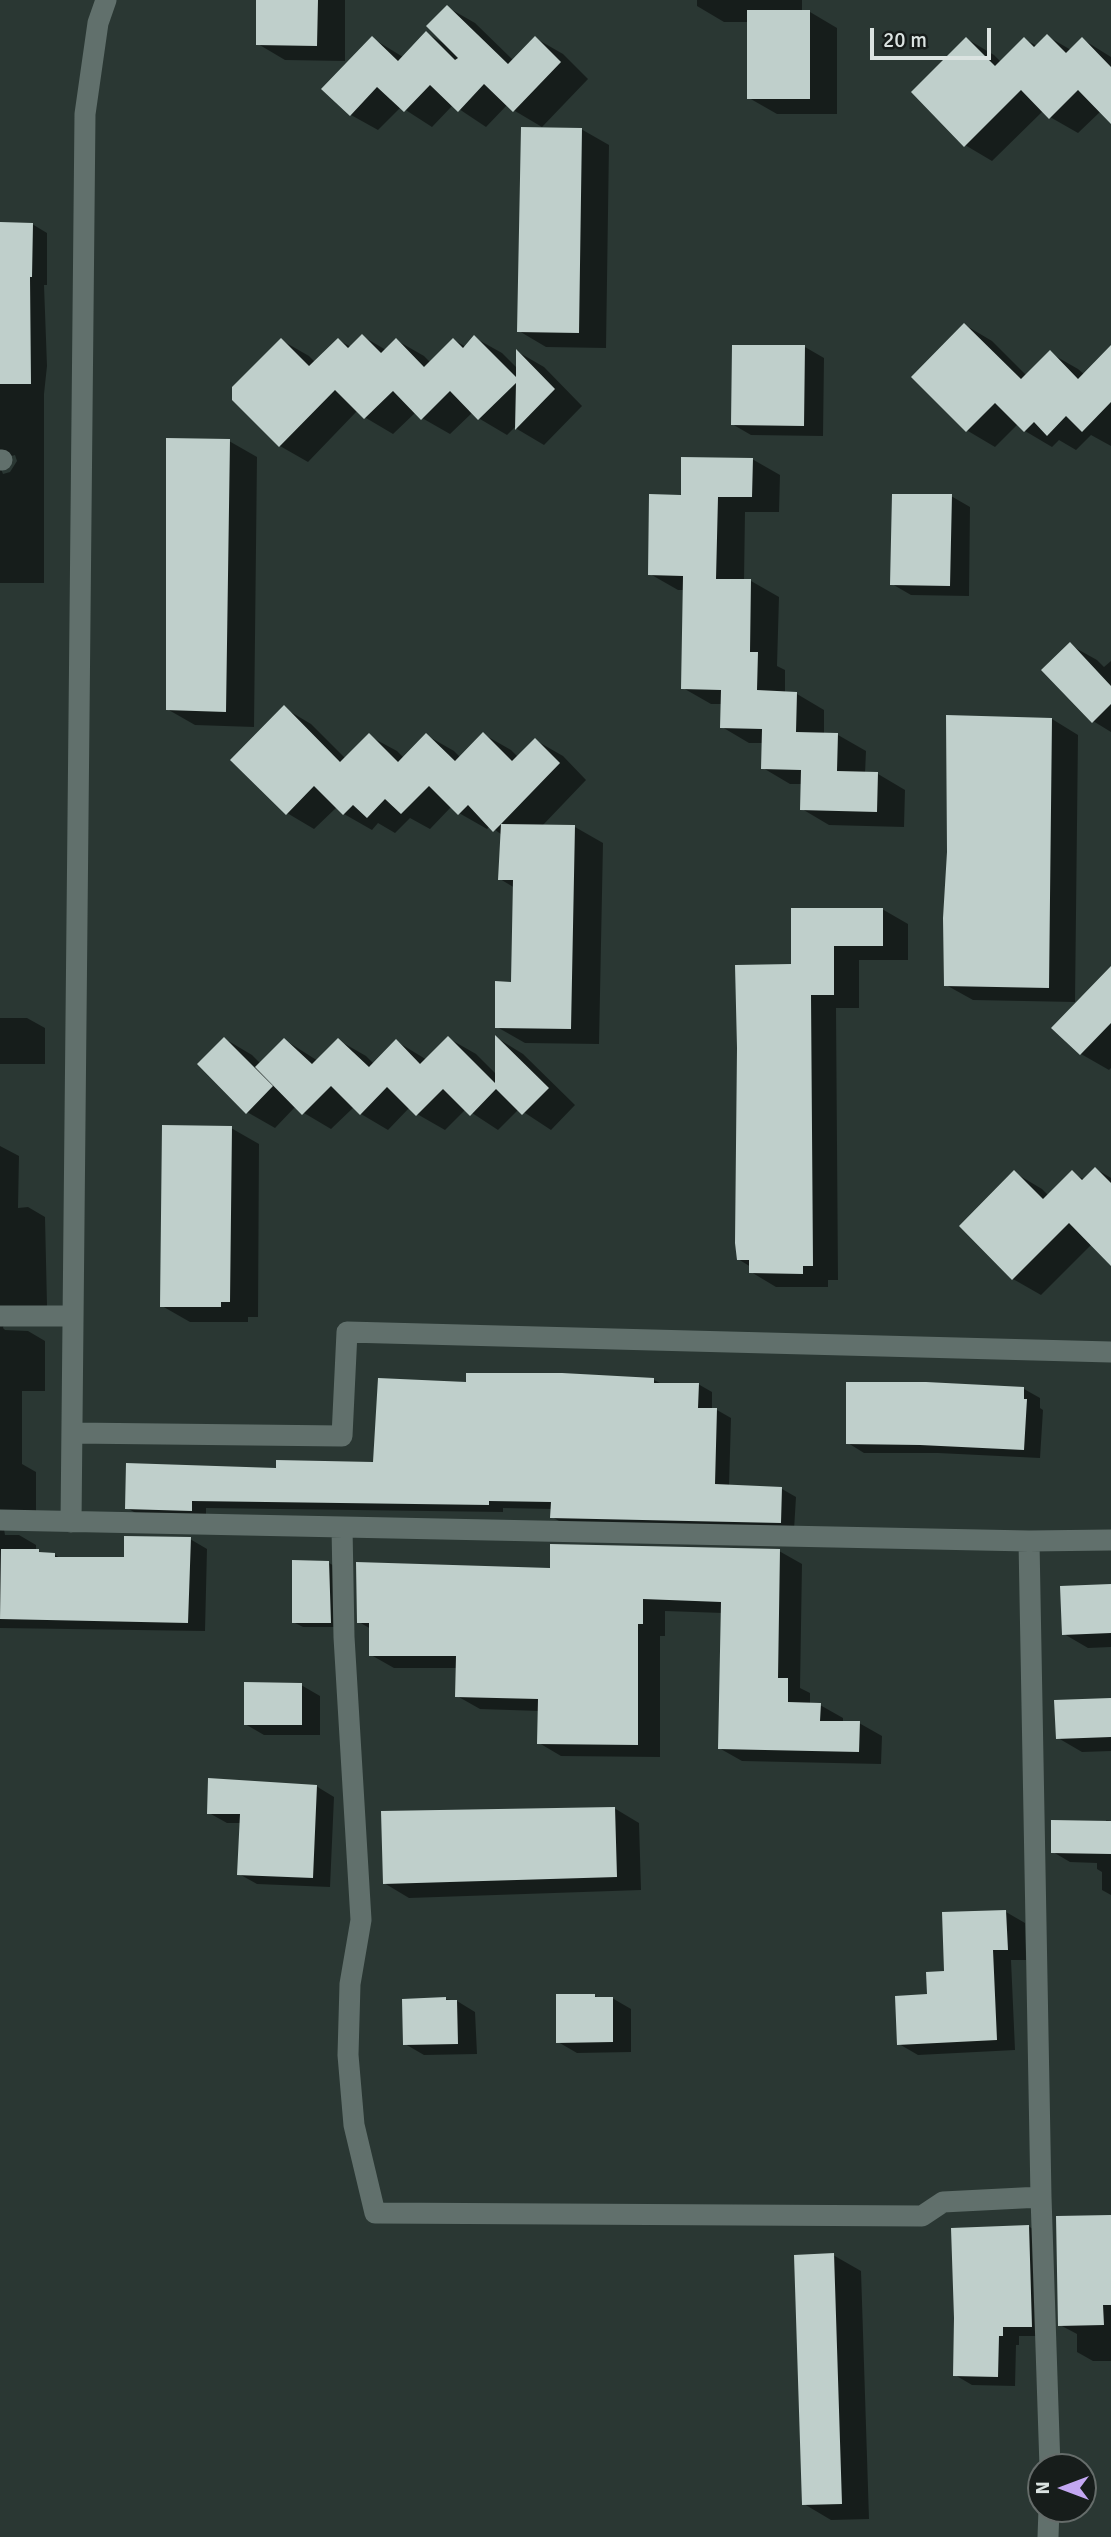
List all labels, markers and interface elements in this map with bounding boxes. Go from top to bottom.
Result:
scale bar [873,14,994,58]
text: 20 m [883,27,927,53]
north arrow [1027,2453,1097,2523]
text: N [1031,2481,1055,2495]

